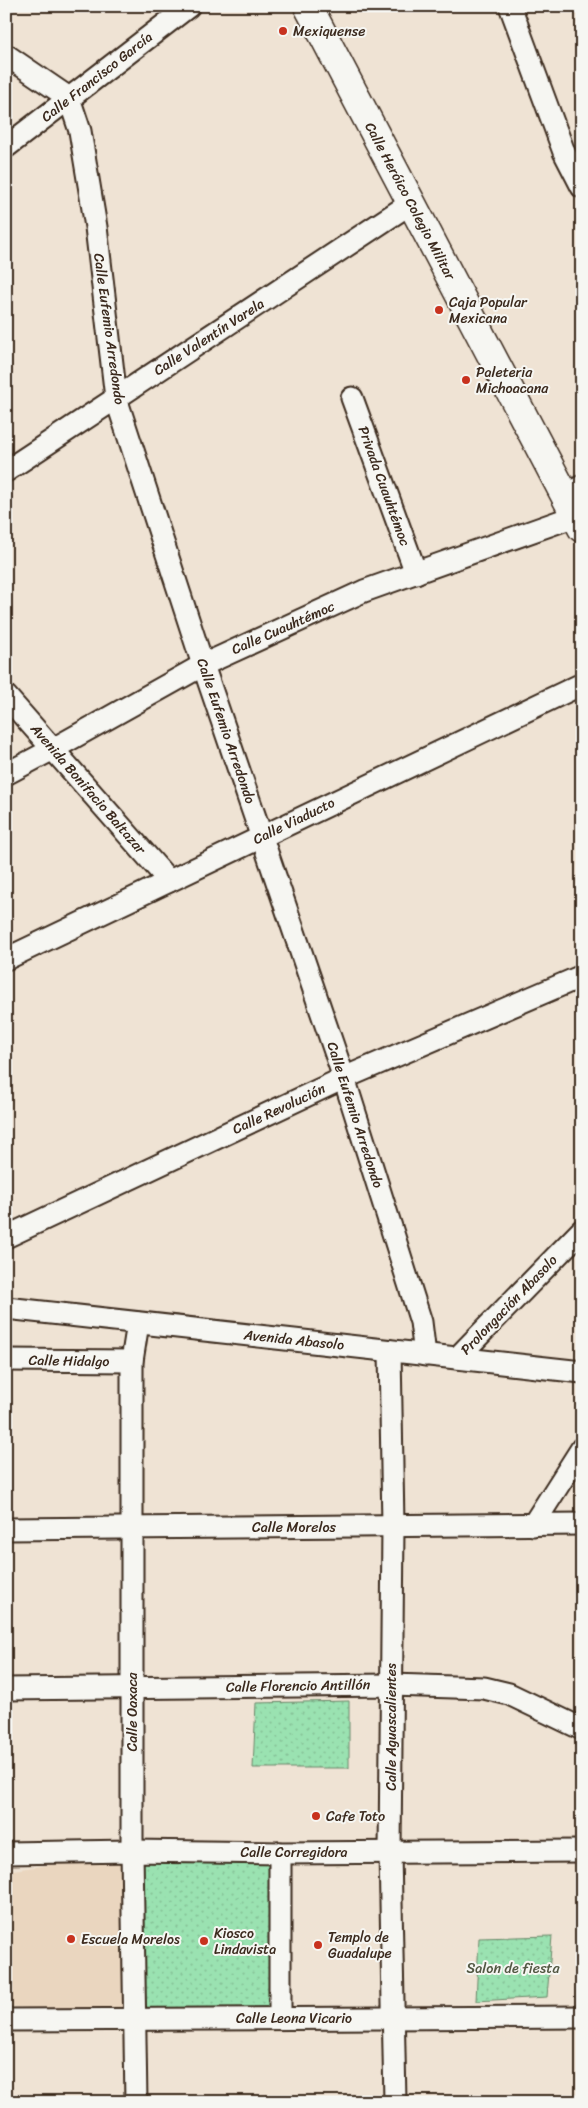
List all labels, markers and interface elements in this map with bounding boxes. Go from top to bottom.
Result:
place label: Mexiquense [293,19,365,44]
street label: Calle Francisco García [36,25,158,129]
marker: Mexiquense [277,25,289,37]
street label: Calle Heróico Colegio Militar [358,117,463,286]
street label: Calle Eufemio Arredondo [86,252,132,406]
place label: Caja Popular Mexicana [449,290,528,331]
street label: Calle Valentín Varela [148,292,270,382]
marker: Caja Popular Mexicana [433,304,445,316]
place label: Paleteria Michoacana [476,360,549,401]
marker: Paleteria Michoacana [460,374,472,386]
street label: Privada Cuauhtémoc [351,423,417,549]
street label: Calle Cuauhtémoc [227,594,339,662]
street label: Calle Eufemio Arredondo [189,655,263,807]
street label: Avenida Bonifacio Baltazar [23,717,153,861]
street label: Calle Viaducto [249,790,339,852]
street label: Calle Eufemio Arredondo [320,1039,390,1191]
street label: Calle Revolución [228,1076,330,1142]
street label: Prolongación Abasolo [454,1249,564,1361]
street label: Avenida Abasolo [242,1322,345,1358]
street label: Calle Hidalgo [28,1348,110,1374]
street label: Calle Morelos [252,1515,337,1540]
street label: Calle Aguascalientes [379,1663,404,1791]
street label: Calle Oaxaca [120,1672,145,1751]
street label: Calle Florencio Antillón [226,1672,371,1700]
place label: Cafe Toto [326,1804,385,1829]
marker: Cafe Toto [310,1810,322,1822]
street label: Calle Corregidora [241,1840,347,1865]
place label: Kiosco Lindavista [214,1921,276,1962]
place label: Templo de Guadalupe [328,1925,392,1966]
place label: Escuela Morelos [81,1927,180,1952]
marker: Escuela Morelos [65,1933,77,1945]
marker: Kiosco Lindavista [198,1935,210,1947]
marker: Templo de Guadalupe [312,1939,324,1951]
park label: Salon de fiesta [466,1956,560,1981]
street label: Calle Leona Vicario [236,2006,352,2031]

